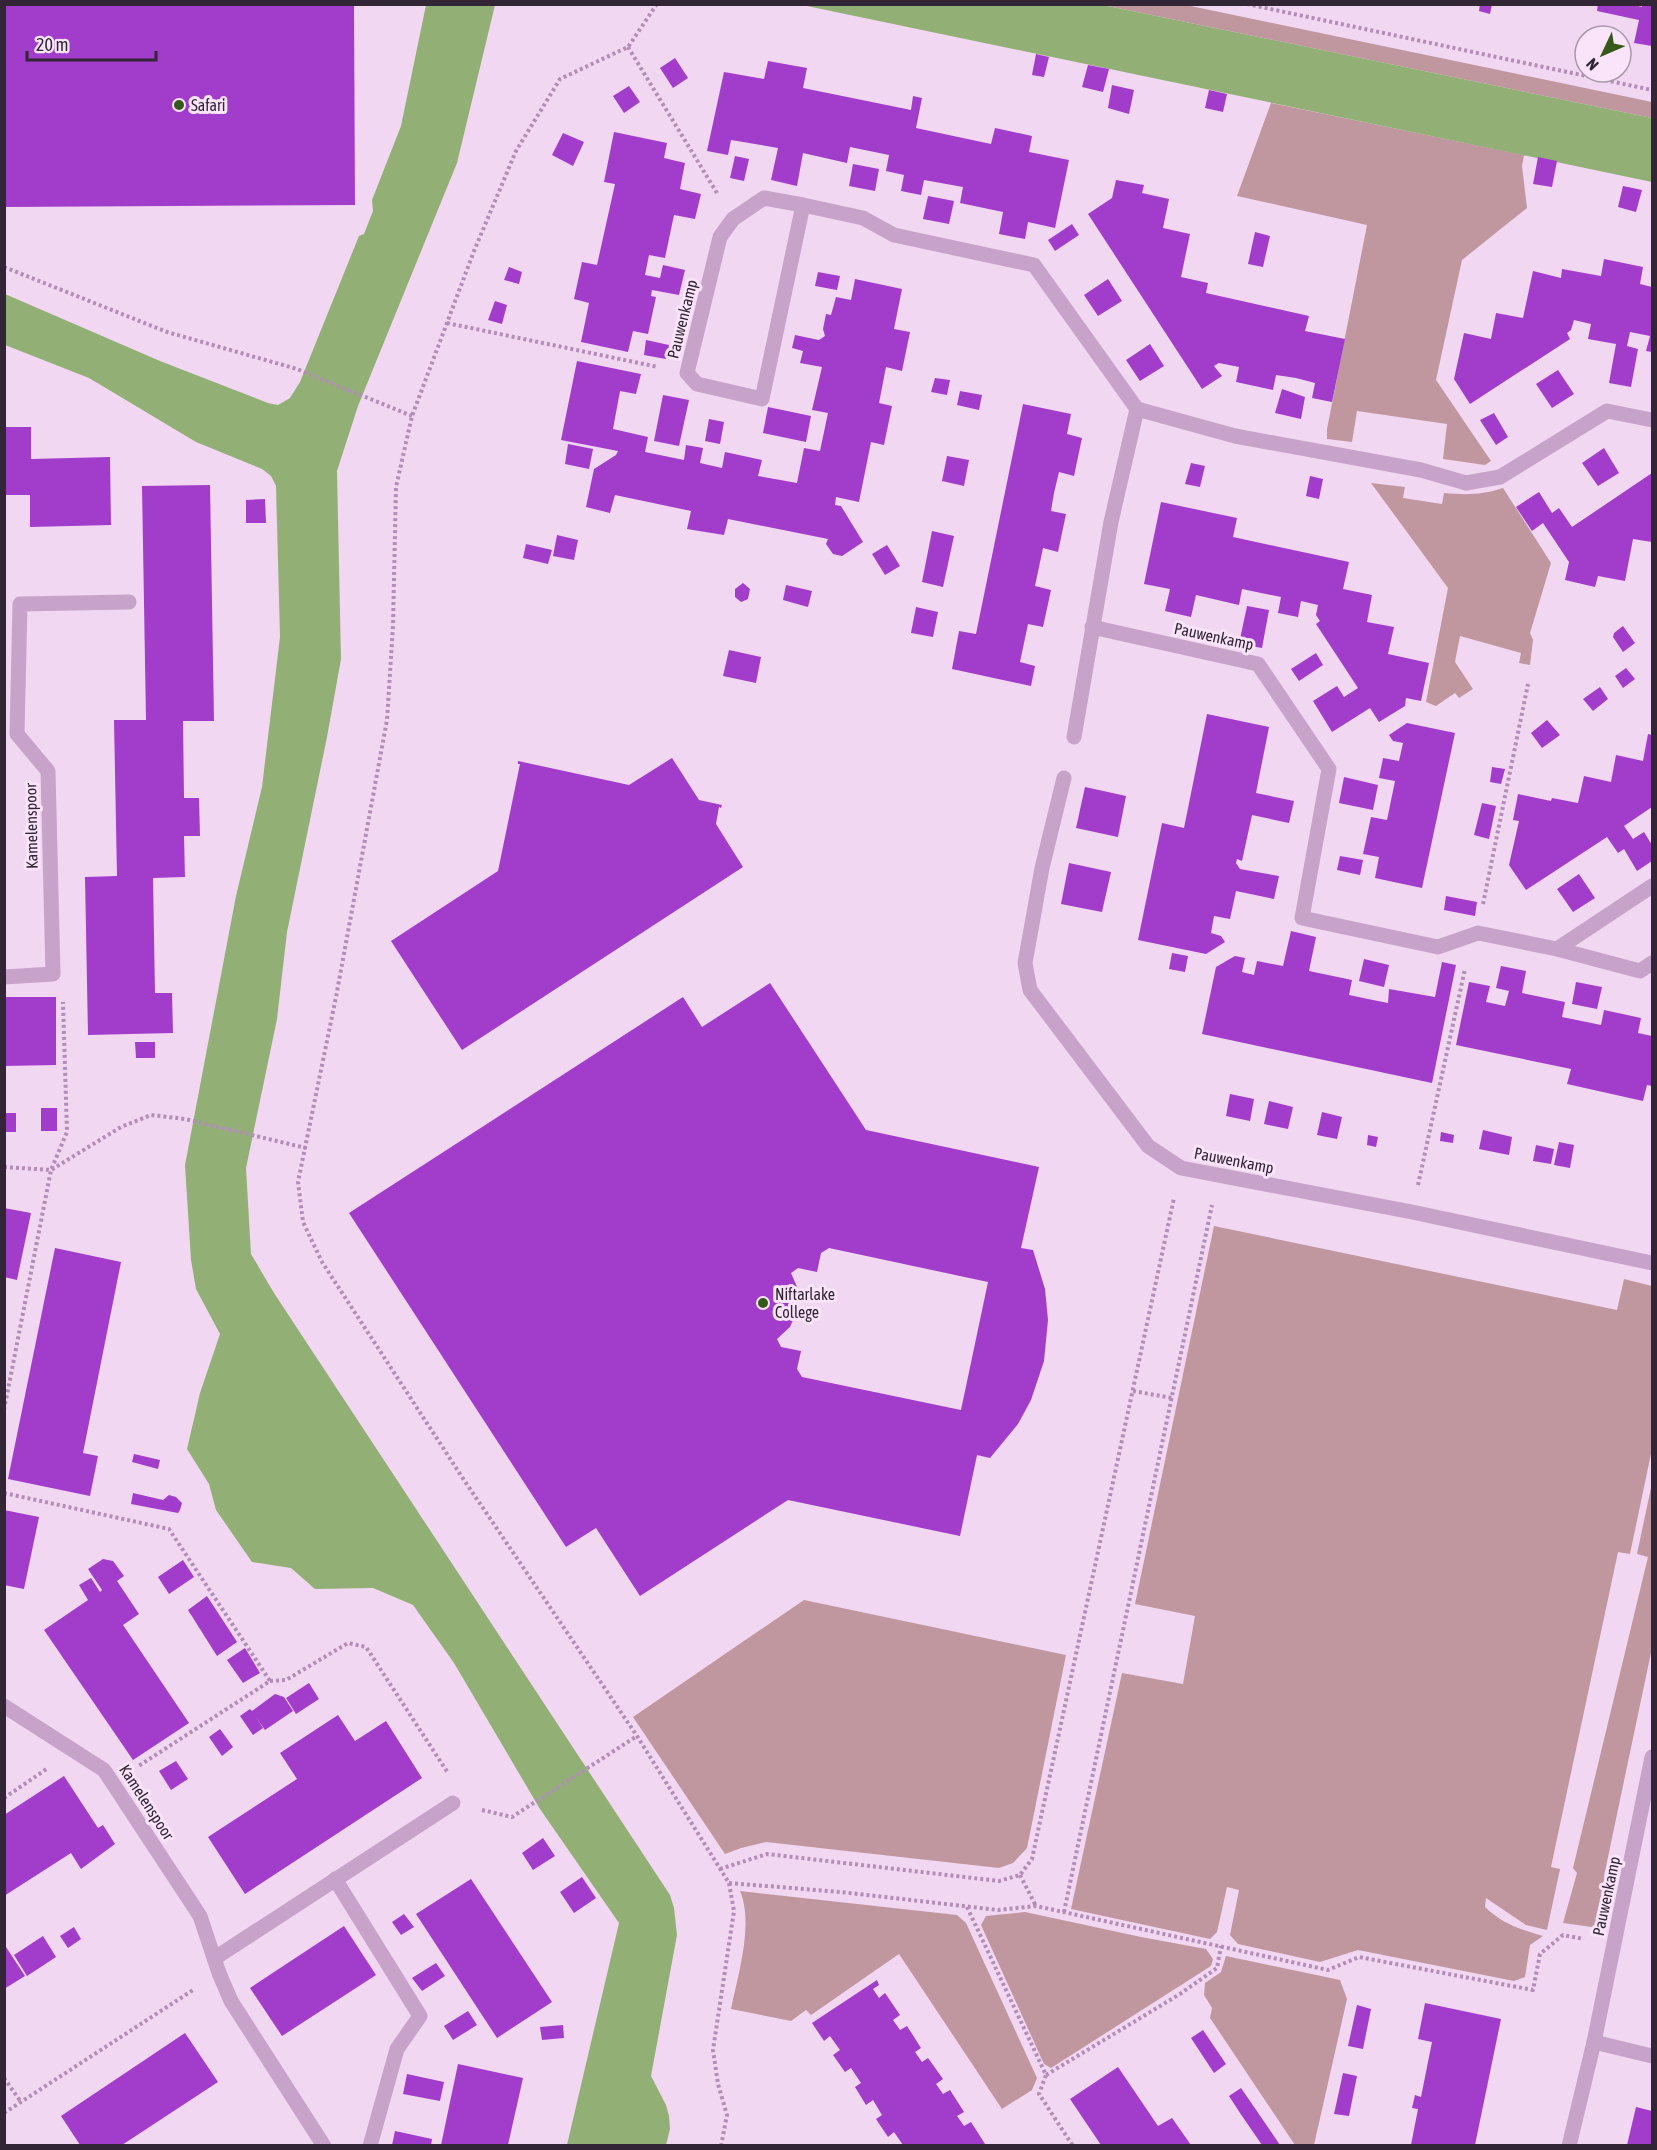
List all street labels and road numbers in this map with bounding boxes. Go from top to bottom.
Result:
street label: Pauwenkamp [664,278,701,361]
street label: Pauwenkamp [1172,619,1255,654]
street label: Kamelenspoor [21,783,42,869]
street label: Pauwenkamp [1192,1143,1275,1178]
street label: Kamelenspoor [115,1761,178,1844]
street label: Pauwenkamp [1589,1855,1624,1938]

